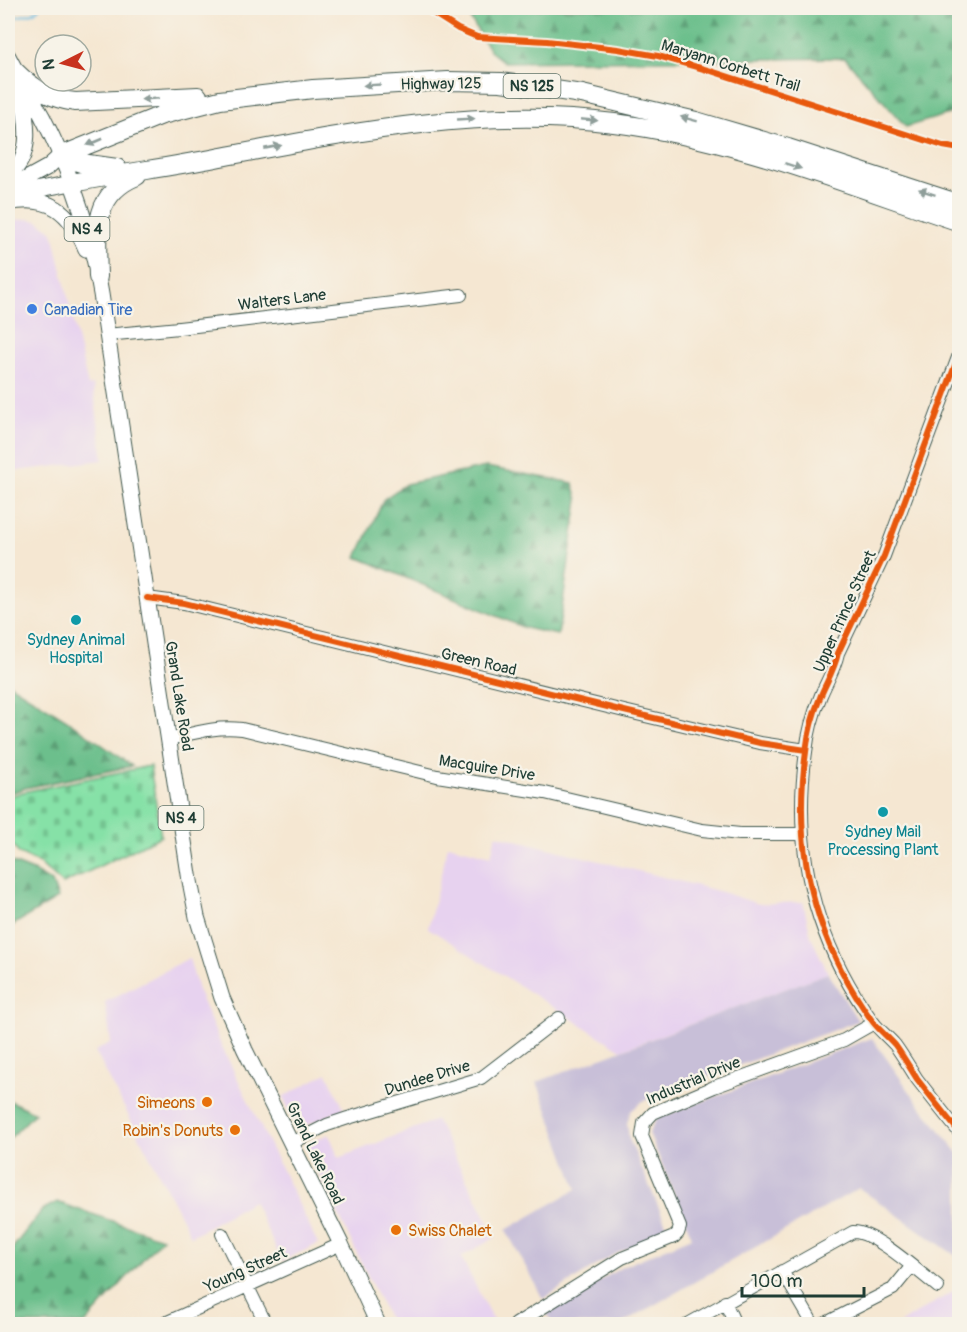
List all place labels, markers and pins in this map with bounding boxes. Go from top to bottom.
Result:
place label: Canadian Tire [44,300,133,320]
marker: Canadian Tire [25,302,39,316]
marker: Sydney Animal Hospital [69,613,83,627]
place label: Sydney Animal Hospital [27,630,125,668]
marker: Sydney Mail Processing Plant [876,805,890,819]
place label: Sydney Mail Processing Plant [827,822,939,860]
place label: Simeons [137,1093,195,1113]
marker: Simeons [200,1095,214,1109]
place label: Robin's Donuts [123,1121,223,1141]
marker: Robin's Donuts [228,1123,242,1137]
place label: Swiss Chalet [408,1221,492,1241]
marker: Swiss Chalet [389,1223,403,1237]

